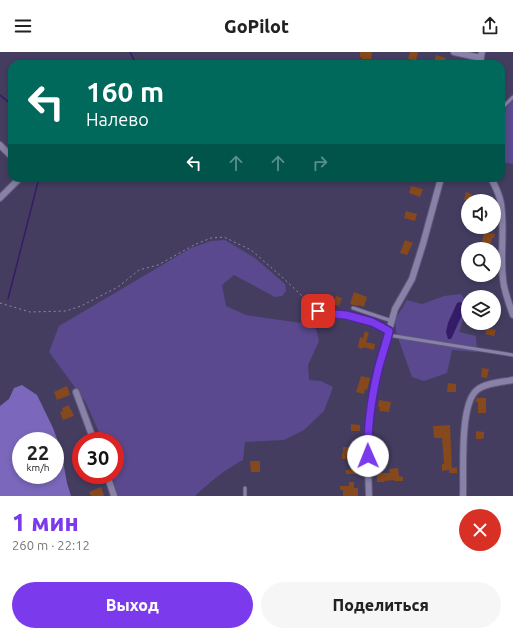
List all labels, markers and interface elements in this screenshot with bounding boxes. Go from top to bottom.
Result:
icon: menu [12,15,34,37]
icon: share [479,15,501,37]
text: GoPilot [224,16,289,36]
icon: left [20,76,72,128]
text: 160 m [86,76,164,107]
text: Налево [86,109,149,129]
icon: left [183,152,205,174]
icon: ahead [225,152,247,174]
icon: ahead [267,152,289,174]
icon: right [309,152,331,174]
map controls [461,194,501,330]
button: sound [461,194,501,234]
button: search [461,242,501,282]
button: layers [461,290,501,330]
pin [301,294,335,328]
icon: arrive [307,300,329,322]
speed limit sign: 30 [72,432,124,484]
position arrow [347,435,389,477]
text: 22 [27,441,49,464]
text: km/h [26,462,50,473]
text: 1 мин [12,509,79,536]
button: close [459,509,501,551]
text: 260 m · 22:12 [12,538,90,552]
button: Выход [12,582,253,628]
button: Поделиться [261,582,501,628]

